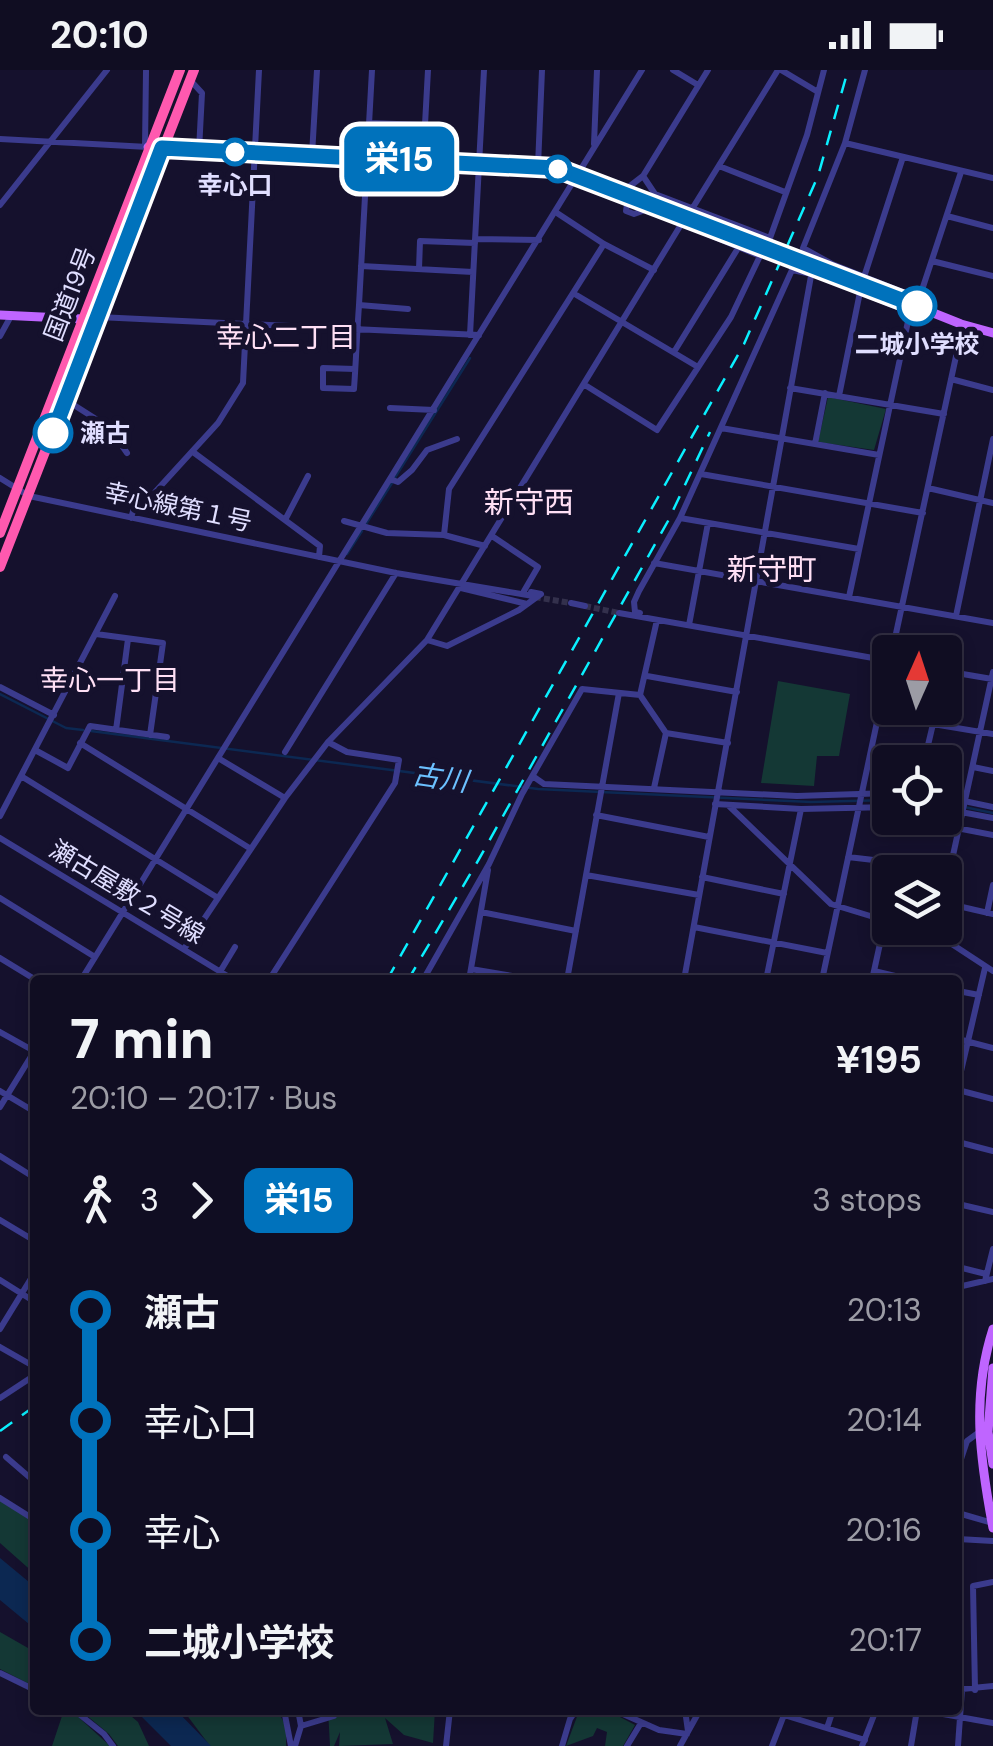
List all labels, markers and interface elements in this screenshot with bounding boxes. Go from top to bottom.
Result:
text: 20:10 [50,10,149,60]
line badge: 栄15 [342,126,456,192]
text: 栄15 [364,136,434,182]
marker: 幸心口 [222,139,248,165]
unlabelled marker [545,156,571,182]
place label: 幸心口 [197,169,273,202]
street label: 国道19号 [37,242,103,346]
marker: 二城小学校 [898,287,936,325]
district label: 幸心二丁目 [216,319,356,356]
place label: 二城小学校 [854,328,980,361]
marker: 瀬古 [34,414,72,452]
place label: 瀬古 [80,417,130,450]
street label: 幸心線第１号 [101,475,255,539]
district label: 新守西 [484,483,574,522]
district label: 新守町 [727,550,817,589]
north arrow [872,635,962,725]
map controls [872,635,962,945]
district label: 幸心一丁目 [40,662,180,699]
button: locate [872,745,962,835]
water label: 古川 [410,756,473,801]
street label: 瀬古屋敷２号線 [43,833,211,951]
button: layers [872,855,962,945]
text: 7 min [70,1003,214,1075]
text: ¥195 [836,1035,922,1085]
text: 20:10 – 20:17 · Bus [70,1077,337,1119]
icon: walk [70,1173,125,1228]
icon: forward [174,1173,229,1228]
text: 栄15 [264,1177,333,1223]
text: 3 [140,1179,159,1221]
text: 3 stops [812,1179,922,1221]
text: 瀬古 [144,1288,220,1338]
text: 20:13 [847,1289,922,1331]
text: 幸心口 [144,1398,258,1448]
text: 20:14 [846,1399,922,1441]
text: 幸心 [144,1508,220,1558]
text: 20:16 [845,1509,922,1551]
text: 二城小学校 [144,1618,334,1668]
text: 20:17 [848,1619,922,1661]

